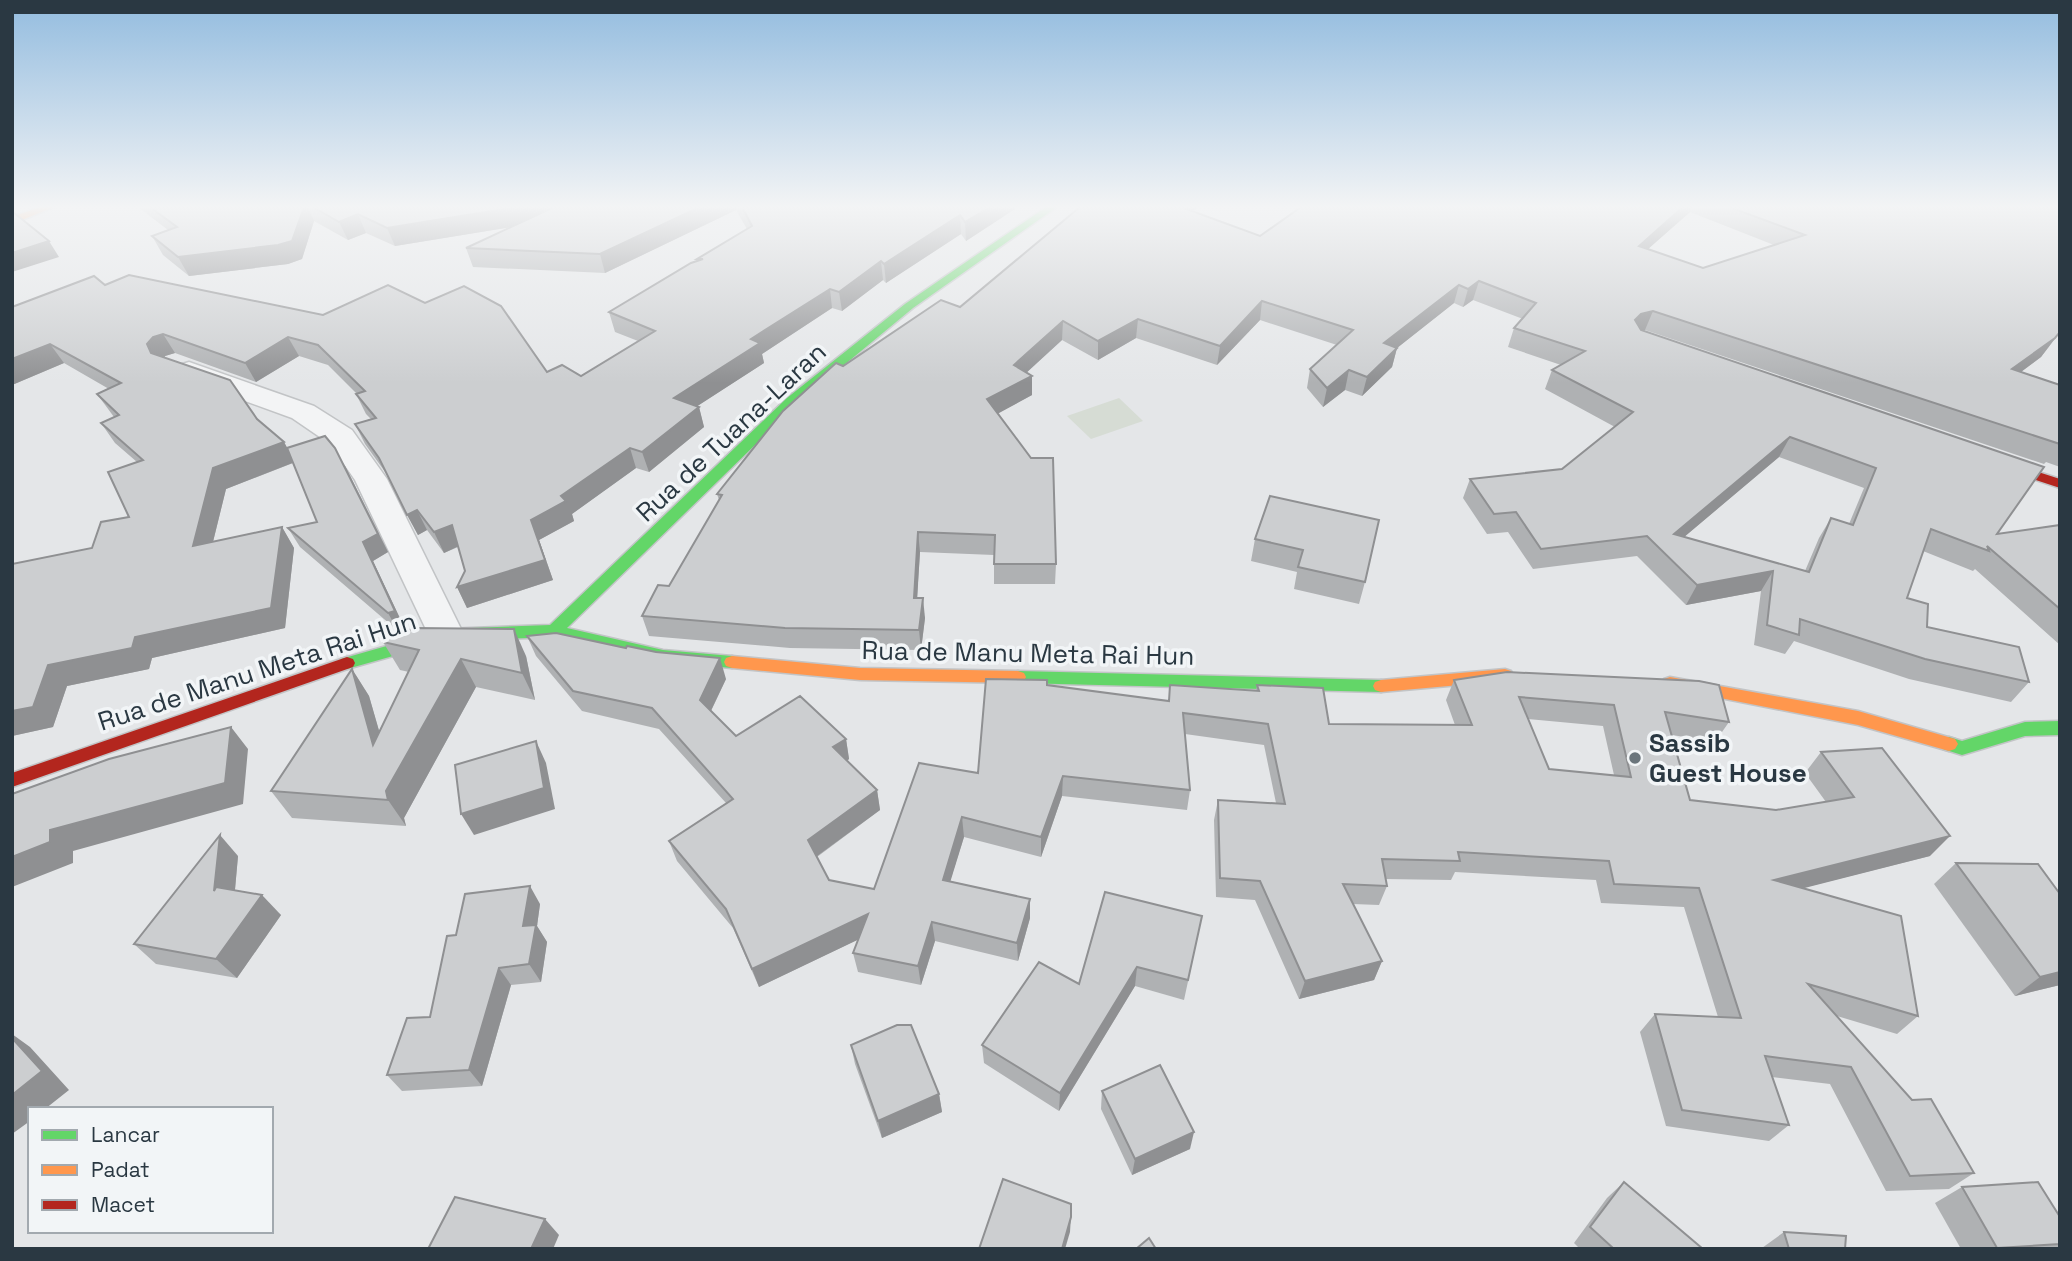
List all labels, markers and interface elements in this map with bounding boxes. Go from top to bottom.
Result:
street label: Rua de Tuana-Laran [629,335,833,529]
street label: Rua de Manu Meta Rai Hun [94,603,420,739]
street label: Rua de Manu Meta Rai Hun [861,633,1195,673]
place label: Sassib Guest House [1649,726,1807,790]
marker: Sassib Guest House [1627,750,1643,766]
legend [28,1107,273,1233]
text: Lancar [91,1121,160,1148]
text: Padat [91,1156,150,1183]
text: Macet [91,1191,155,1218]

